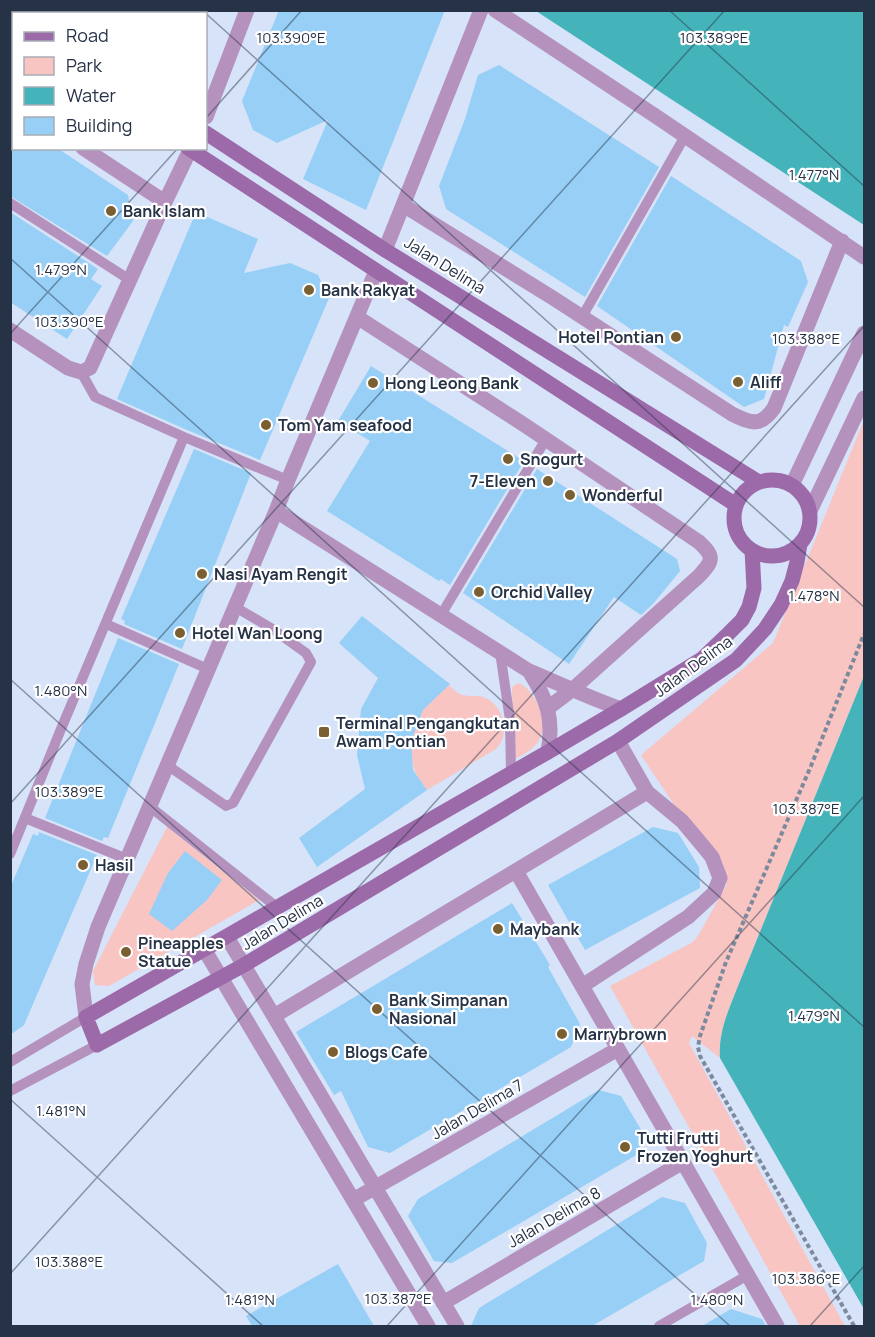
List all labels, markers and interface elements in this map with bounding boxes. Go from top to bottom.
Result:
legend [12,12,207,150]
text: Road [66,23,109,47]
text: 103.390°E [256,27,326,48]
text: 103.389°E [680,27,748,48]
text: Park [66,53,103,77]
text: Water [66,83,116,107]
text: Building [66,113,132,137]
text: 1.477°N [789,164,839,185]
place label: Bank Islam [123,200,205,222]
marker: Bank Islam [104,204,118,218]
street label: Jalan Delima [400,231,490,299]
text: 1.479°N [35,259,87,280]
place label: Bank Rakyat [321,279,415,301]
marker: Bank Rakyat [302,283,316,297]
text: 103.390°E [34,311,104,332]
place label: Hotel Pontian [558,326,664,348]
text: 103.388°E [772,328,840,349]
marker: Hotel Pontian [669,330,683,344]
place label: Aliff [750,371,782,393]
place label: Hong Leong Bank [385,372,519,394]
marker: Aliff [731,375,745,389]
marker: Hong Leong Bank [366,376,380,390]
place label: Tom Yam seafood [278,414,412,436]
marker: Tom Yam seafood [259,418,273,432]
place label: Snogurt [520,448,584,470]
marker: Snogurt [501,452,515,466]
place label: 7-Eleven [470,470,536,492]
marker: 7-Eleven [541,474,555,488]
place label: Wonderful [582,484,663,506]
marker: Wonderful [563,488,577,502]
place label: Nasi Ayam Rengit [214,563,348,585]
marker: Nasi Ayam Rengit [195,567,209,581]
place label: Orchid Valley [491,581,592,603]
marker: Orchid Valley [472,585,486,599]
text: 1.478°N [788,585,840,606]
place label: Hotel Wan Loong [192,622,323,644]
marker: Hotel Wan Loong [173,626,187,640]
street label: Jalan Delima [649,630,737,702]
text: 1.480°N [35,680,87,701]
place label: Terminal Pengangkutan Awam Pontian [336,712,519,752]
marker: Terminal Pengangkutan Awam Pontian [317,725,331,739]
text: 103.389°E [35,781,103,802]
text: 103.387°E [773,798,839,819]
place label: Hasil [95,854,133,876]
marker: Hasil [76,858,90,872]
street label: Jalan Delima [237,889,327,955]
place label: Maybank [510,918,579,940]
marker: Maybank [491,922,505,936]
place label: Pineapples Statue [138,932,224,972]
marker: Pineapples Statue [119,945,133,959]
place label: Bank Simpanan Nasional [389,989,508,1029]
marker: Bank Simpanan Nasional [370,1002,384,1016]
text: 1.479°N [788,1005,840,1026]
place label: Marrybrown [574,1023,667,1045]
marker: Marrybrown [555,1027,569,1041]
place label: Blogs Cafe [345,1041,428,1063]
marker: Blogs Cafe [326,1045,340,1059]
street label: Jalan Delima 7 [427,1074,527,1144]
text: 1.481°N [36,1100,86,1121]
place label: Tutti Frutti Frozen Yoghurt [637,1127,753,1167]
marker: Tutti Frutti Frozen Yoghurt [618,1140,632,1154]
street label: Jalan Delima 8 [503,1181,605,1253]
text: 103.388°E [35,1251,103,1272]
text: 103.386°E [772,1268,840,1289]
text: 103.387°E [365,1288,431,1309]
text: 1.481°N [225,1289,275,1310]
text: 1.480°N [691,1289,743,1310]

